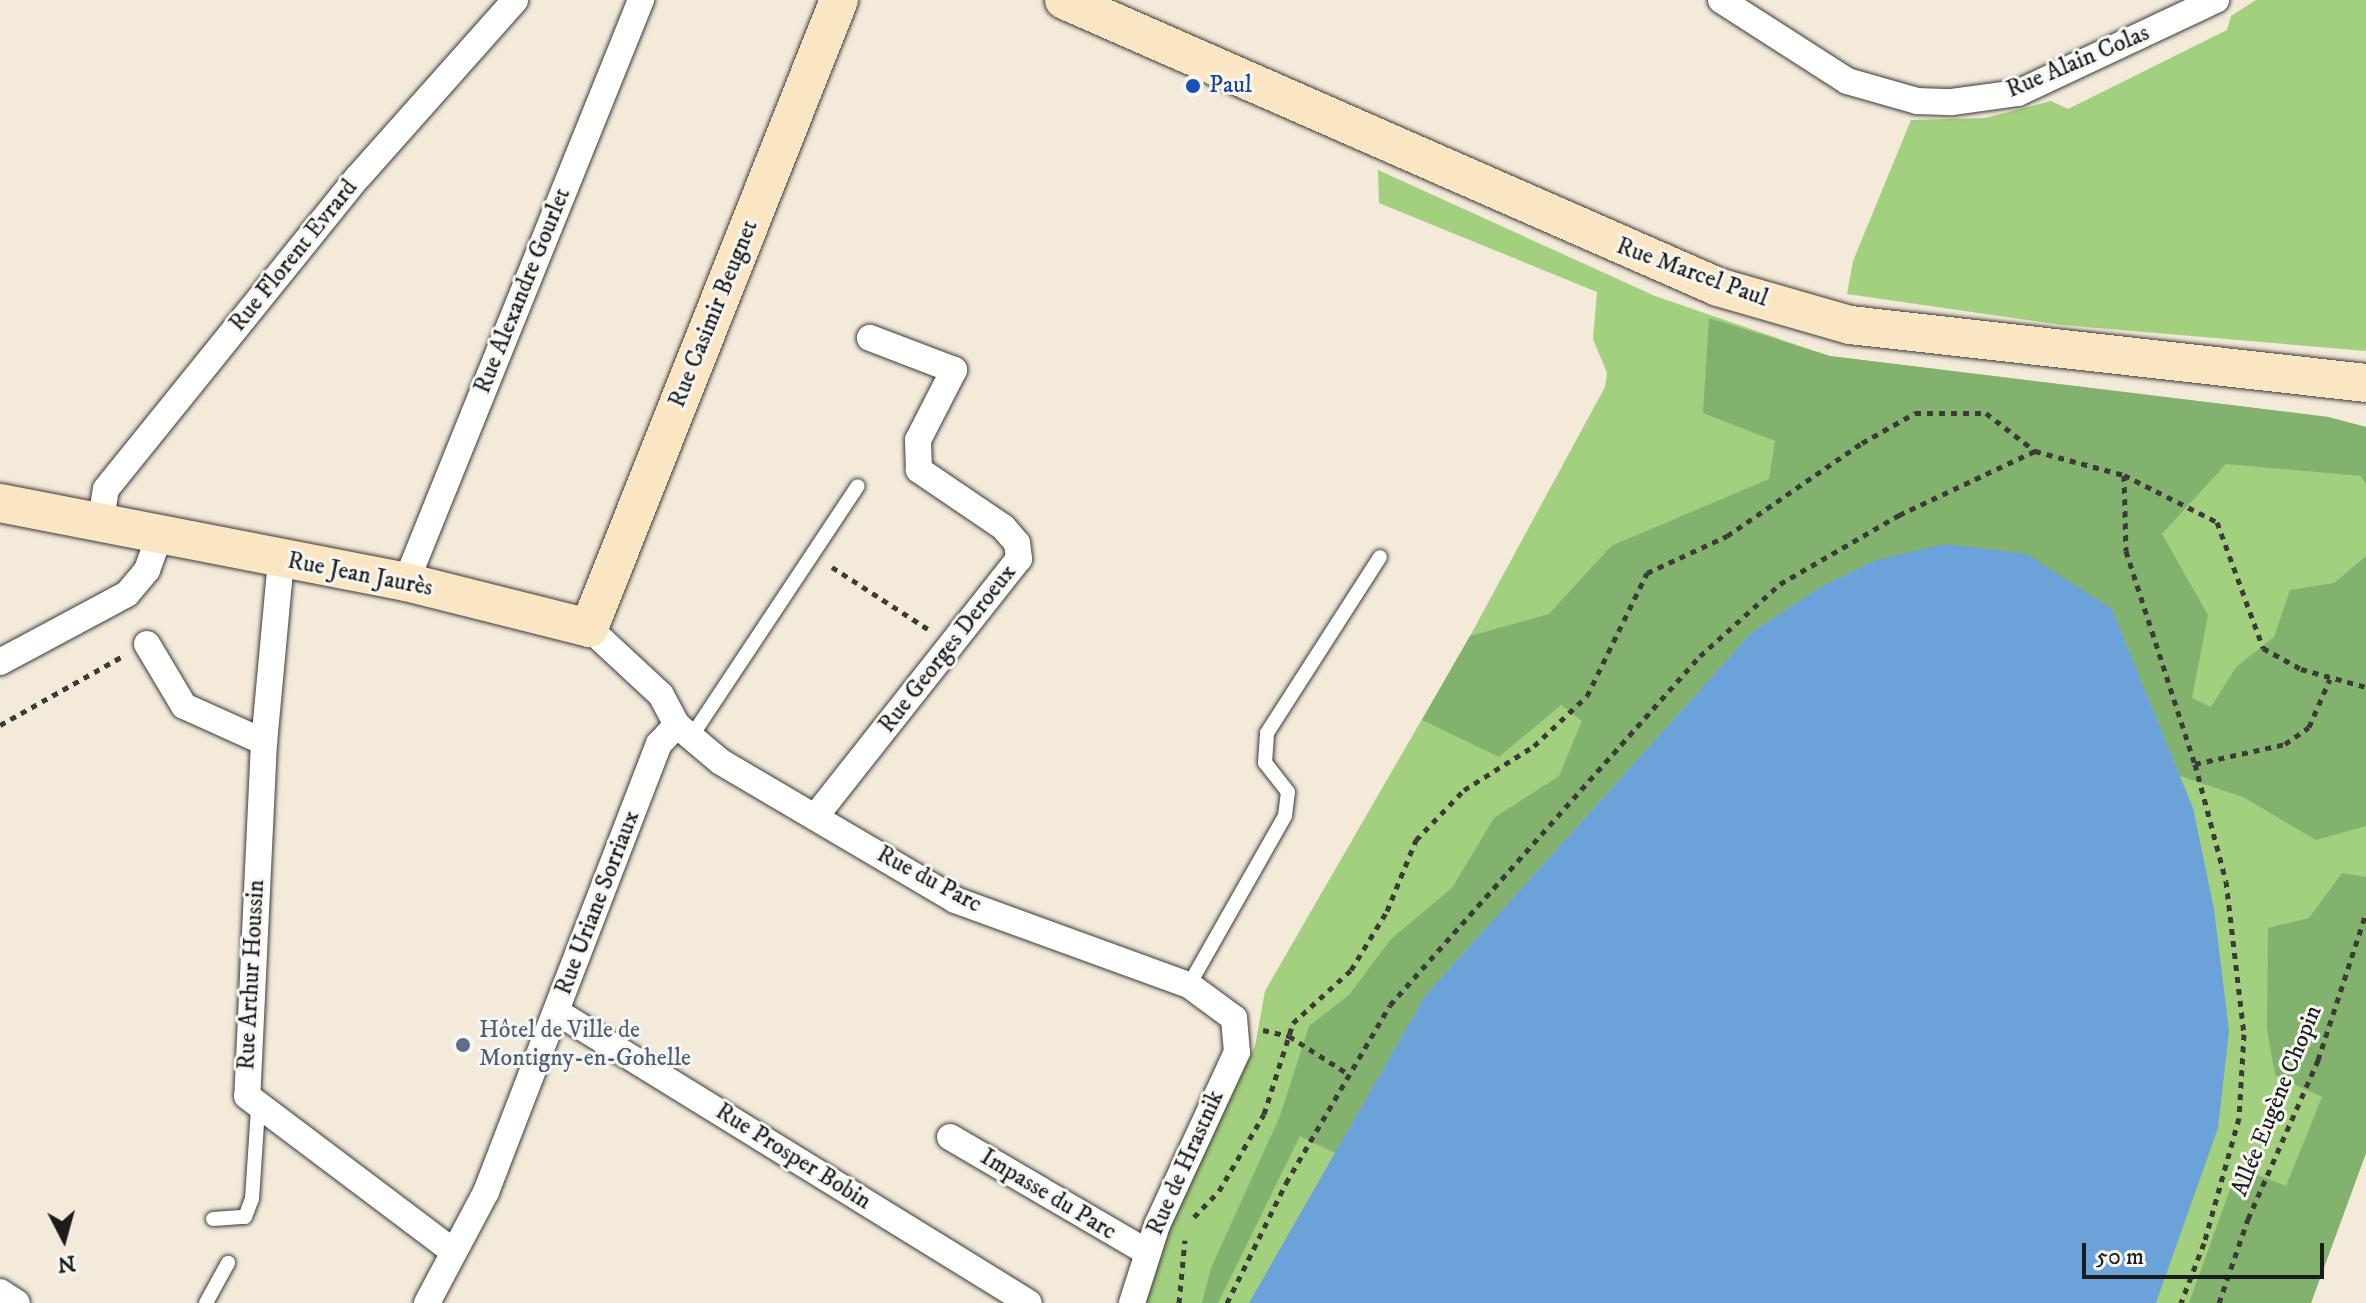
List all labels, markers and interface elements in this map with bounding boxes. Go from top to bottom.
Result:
street label: Rue Alain Colas [2002,19,2154,105]
place label: Paul [1209,72,1252,100]
marker: Paul [1184,77,1202,95]
street label: Rue Florent Evrard [224,174,364,338]
street label: Rue Alexandre Gourlet [469,184,577,398]
street label: Rue Casimir Beugnet [663,216,765,412]
street label: Rue Marcel Paul [1612,232,1772,314]
street label: Rue Jean Jaurès [285,547,435,603]
street label: Rue Georges Deroeux [873,559,1023,739]
street label: Rue Uriane Sorriaux [550,807,646,999]
street label: Rue du Parc [872,840,986,920]
street label: Rue Arthur Houssin [233,879,271,1071]
street label: Allée Eugène Chopin [2226,1001,2328,1201]
place label: Hôtel de Ville de Montigny-en-Gohelle [479,1017,691,1073]
marker: Hôtel de Ville de Montigny-en-Gohelle [454,1036,472,1054]
street label: Rue de Hrastnik [1141,1086,1231,1240]
street label: Rue Prosper Bobin [710,1098,876,1216]
street label: Impasse du Parc [975,1143,1121,1247]
north arrow [24,1199,104,1279]
scale bar [2086,1227,2328,1277]
text: 50 m [2096,1242,2144,1272]
text: N [56,1249,77,1278]

